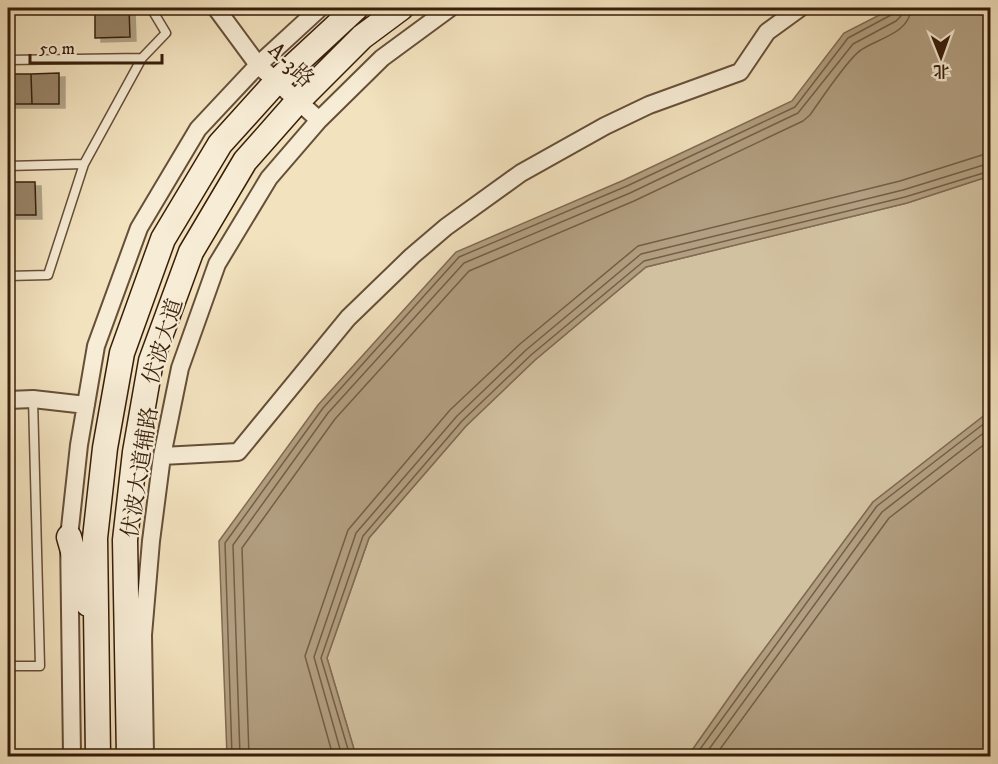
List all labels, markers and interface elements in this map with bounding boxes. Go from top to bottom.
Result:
scale bar [30,27,162,65]
north arrow [911,27,971,87]
street label: A-3路 [262,37,319,93]
text: 50 m [39,38,75,60]
text: 北 [933,61,949,81]
street label: 伏波大道 [138,295,189,387]
street label: 伏波大道辅路 [117,405,164,540]

